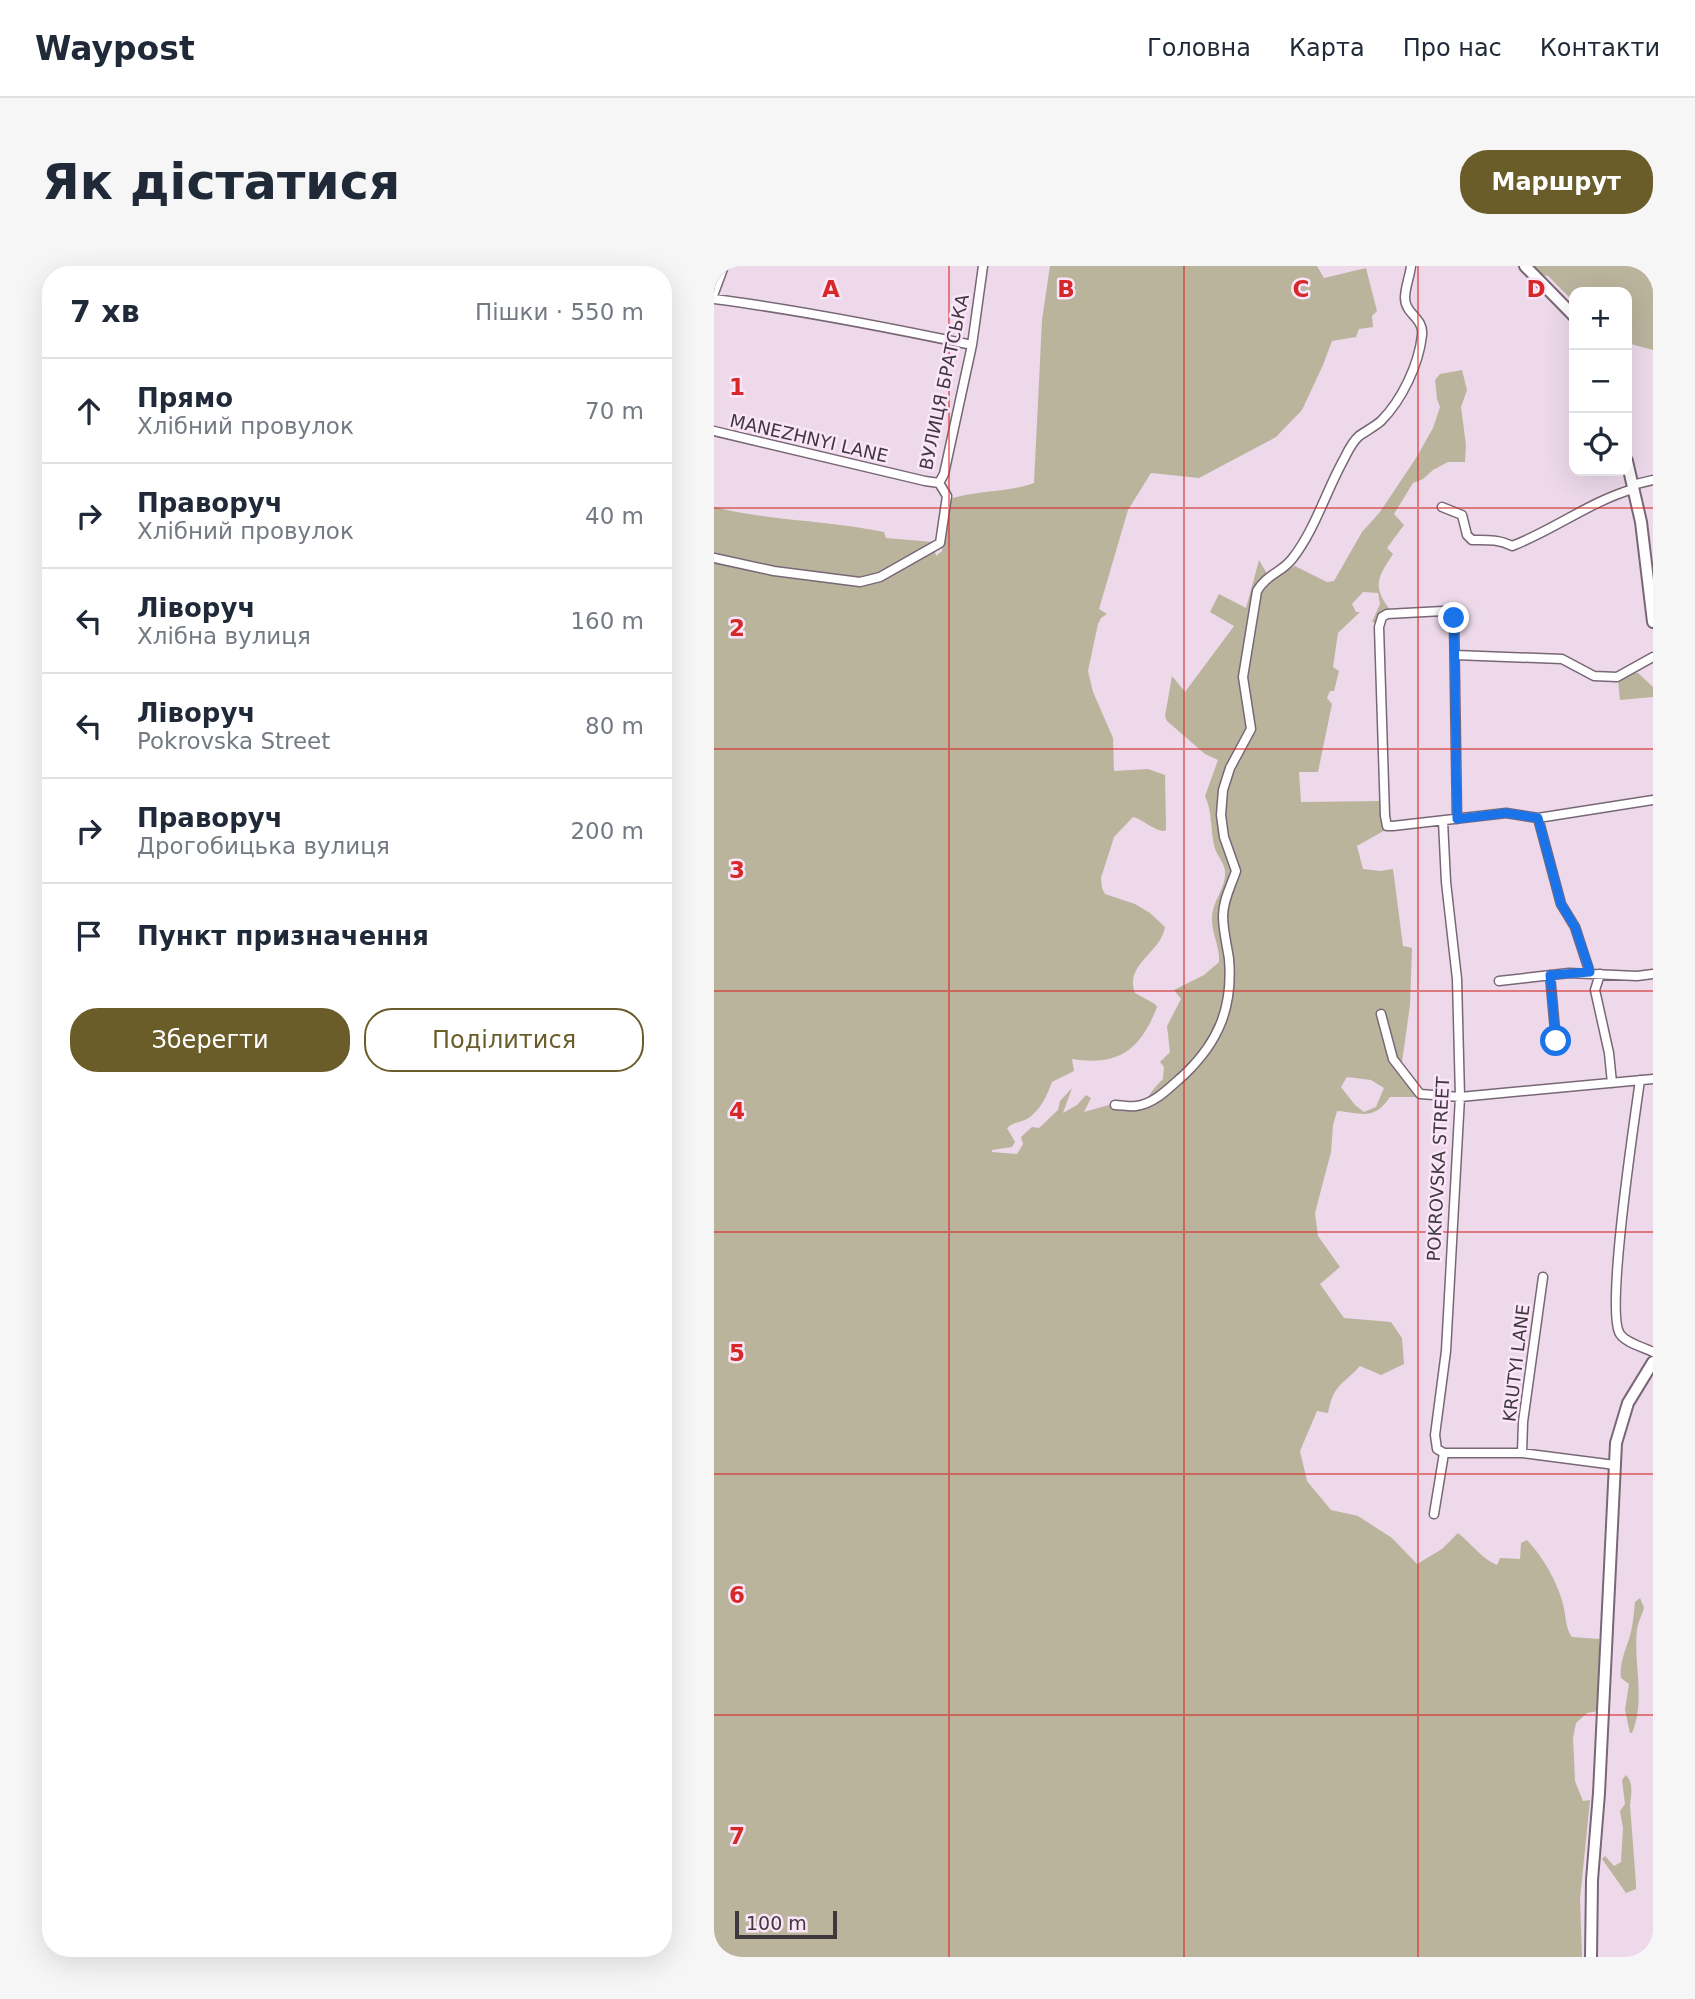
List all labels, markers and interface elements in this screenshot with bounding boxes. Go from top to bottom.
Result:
text: Waypost [35,29,195,68]
text: Головна [1147,34,1251,62]
text: Карта [1289,34,1365,62]
text: Про нас [1403,34,1502,62]
text: Контакти [1540,34,1660,62]
button: Маршрут [1460,150,1653,214]
text: Як дістатися [42,154,400,211]
text: A [822,276,840,302]
text: B [1057,276,1075,302]
text: C [1293,276,1309,302]
text: D [1526,276,1546,302]
map controls [1569,287,1632,476]
button: + [1569,287,1632,350]
street label: ВУЛИЦЯ БРАТСЬКА [915,292,973,472]
text: 7 хв [70,294,140,329]
text: Пішки · 550 m [475,299,644,325]
button: − [1569,350,1632,413]
text: 1 [729,374,745,400]
text: Прямо [137,383,233,413]
icon: ahead [70,392,108,430]
text: 70 m [585,398,644,424]
street label: MANEZHNYI LANE [728,410,890,466]
text: Хлібний провулок [137,413,354,439]
button: locate [1569,413,1632,476]
text: Праворуч [137,488,283,518]
icon: right [70,497,108,535]
text: 40 m [585,503,644,529]
text: Хлібний провулок [137,518,354,544]
text: Ліворуч [137,593,255,623]
icon: left [70,602,108,640]
route end [1438,602,1469,633]
text: 160 m [570,608,644,634]
text: 2 [729,615,745,641]
text: Хлібна вулиця [137,623,311,649]
text: Ліворуч [137,698,255,728]
icon: left [70,707,108,745]
text: 80 m [585,713,644,739]
text: Pokrovska Street [137,728,330,754]
text: Праворуч [137,803,283,833]
icon: right [70,812,108,850]
text: 200 m [570,818,644,844]
text: Дрогобицька вулиця [137,833,390,859]
text: 3 [729,857,745,883]
icon: arrive [70,917,108,955]
text: Пункт призначення [137,921,429,951]
button: Зберегти [70,1008,350,1072]
button: Поділитися [364,1008,644,1072]
route start [1540,1025,1571,1056]
street label: POKROVSKA STREET [1423,1075,1453,1262]
text: 4 [729,1098,745,1124]
street label: KRUTYI LANE [1498,1303,1534,1423]
text: 5 [729,1340,745,1366]
text: 6 [729,1582,745,1608]
text: 7 [729,1823,745,1849]
scale bar [735,1908,836,1940]
text: 100 m [746,1912,807,1934]

